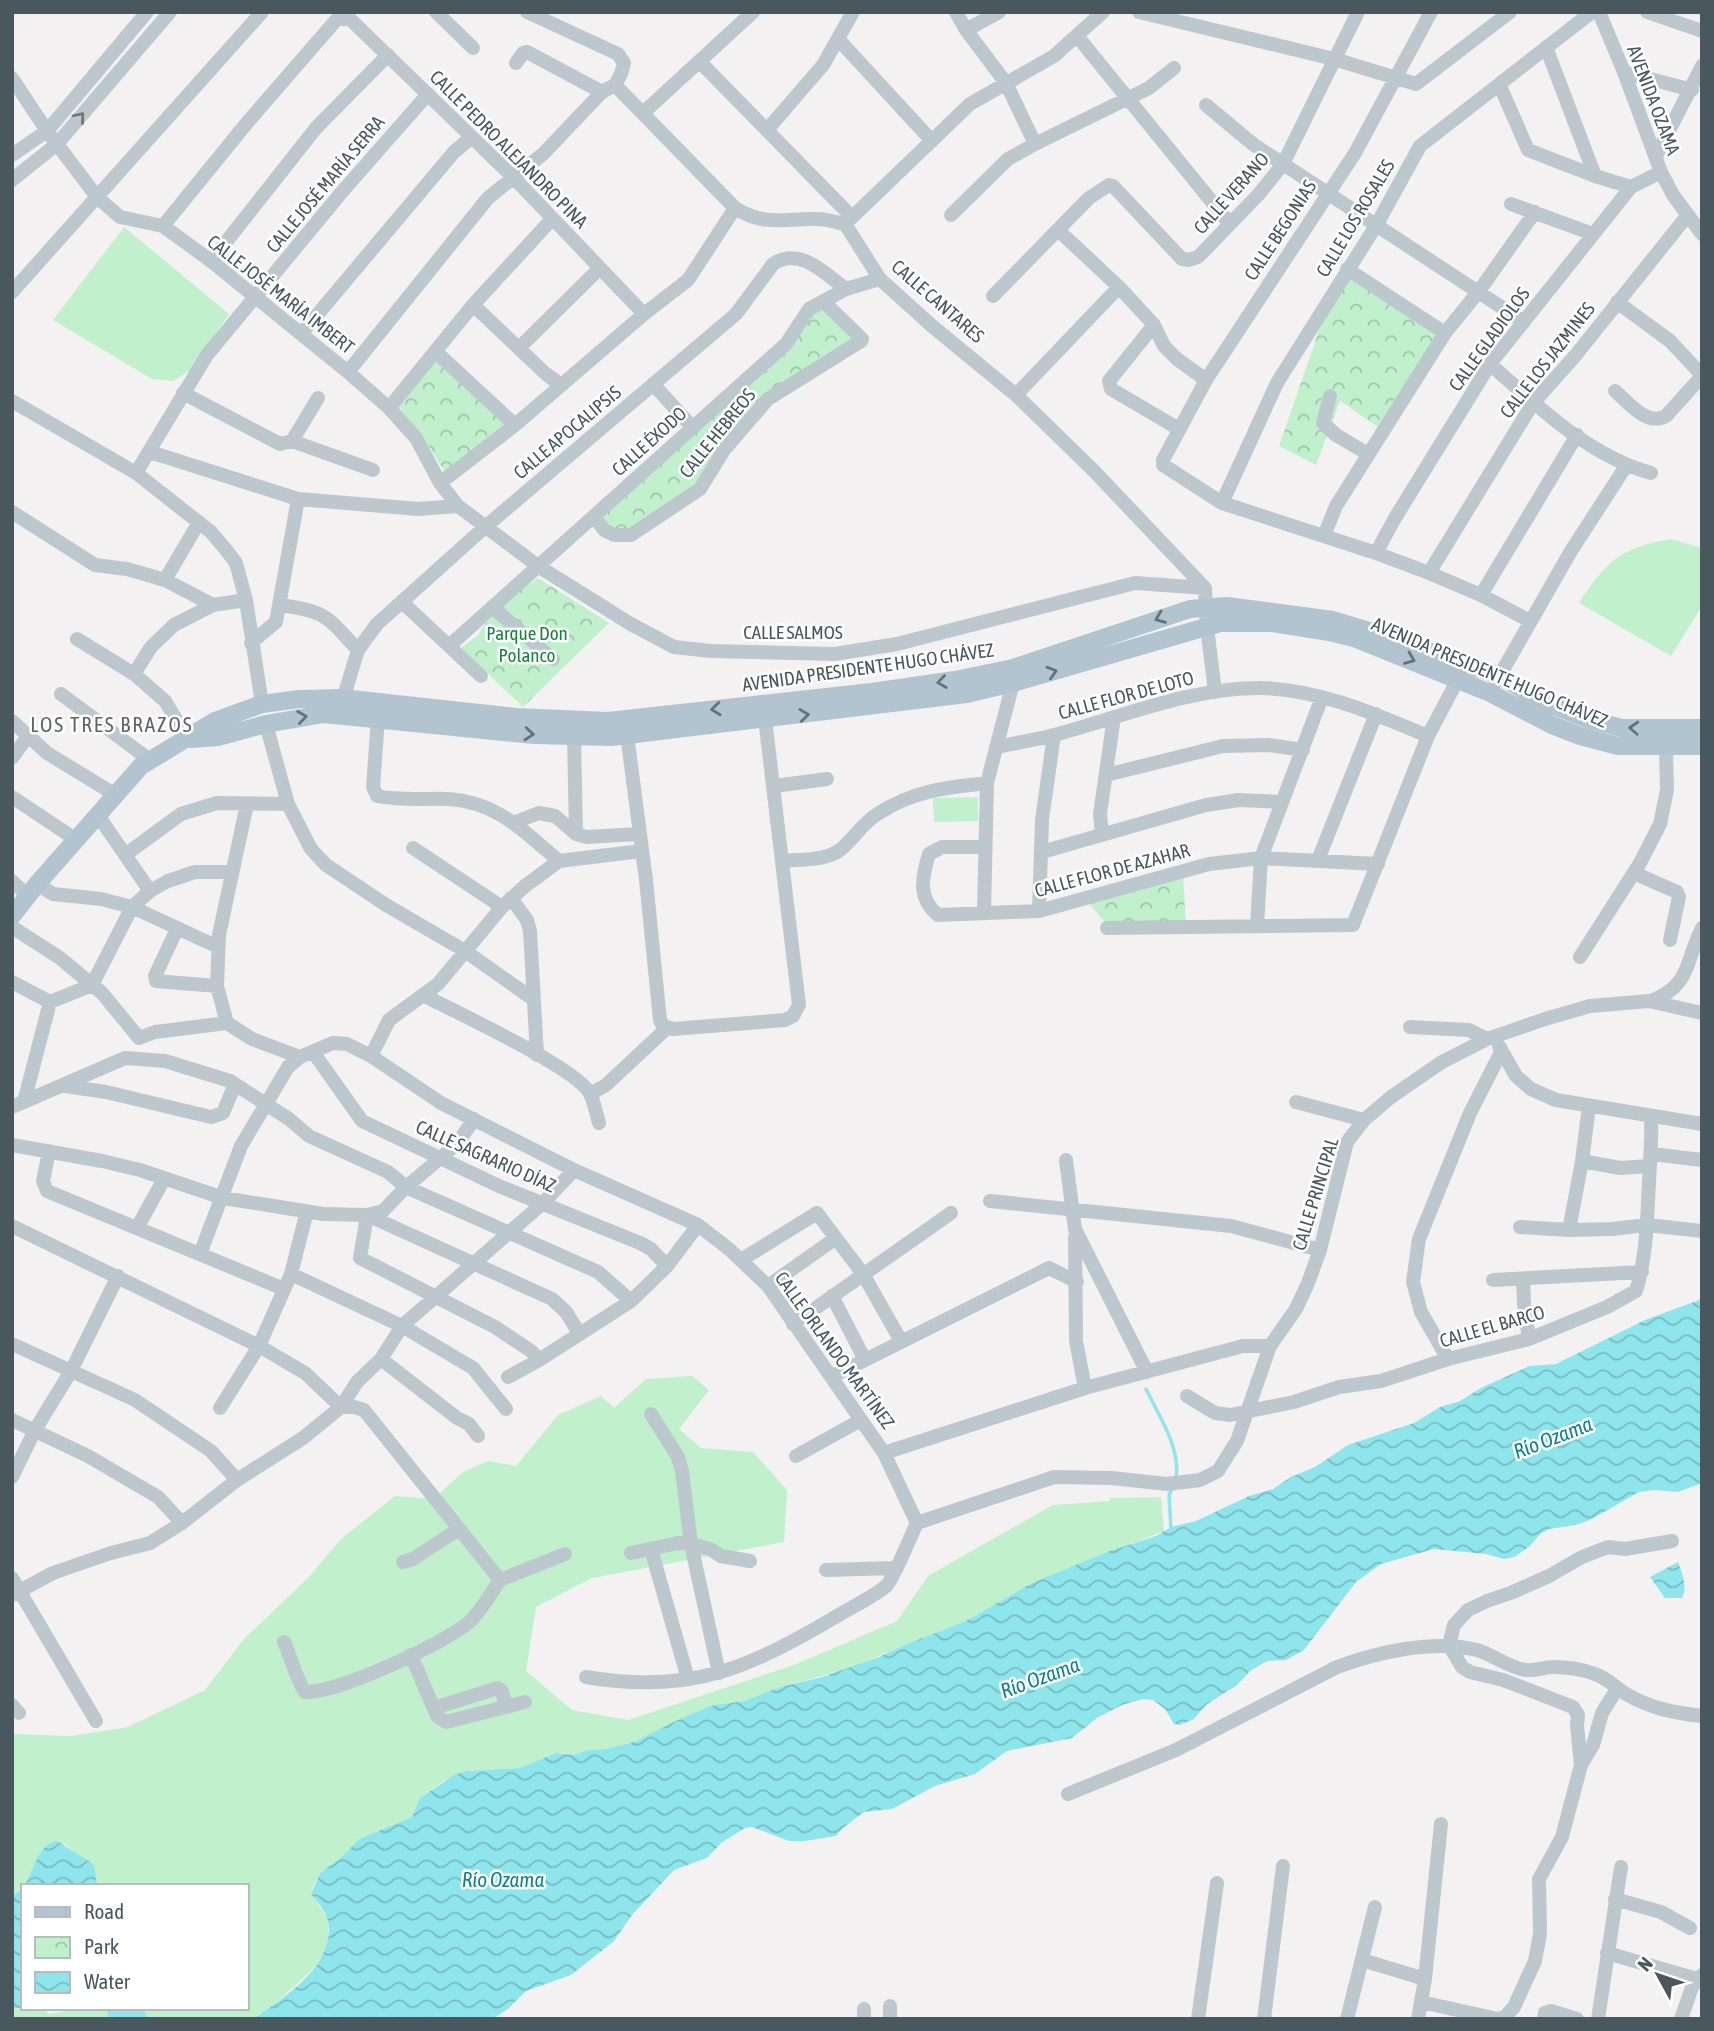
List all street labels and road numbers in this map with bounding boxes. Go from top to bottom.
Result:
street label: AVENIDA OZAMA [1623,42,1685,159]
street label: CALLE PEDRO ALEJANDRO PINA [426,66,593,233]
street label: CALLE JOSÉ MARÍA SERRA [261,111,389,257]
street label: CALLE VERANO [1189,148,1273,238]
street label: CALLE LOS ROSALES [1311,155,1399,281]
street label: CALLE BEGONIAS [1239,176,1321,284]
street label: CALLE JOSÉ MARÍA IMBERT [203,230,359,358]
street label: CALLE CANTARES [887,255,989,347]
street label: CALLE GLADIOLOS [1444,283,1534,395]
street label: CALLE LOS JAZMINES [1495,298,1599,422]
street label: CALLE APOCALIPSIS [509,381,625,483]
street label: CALLE HEBREOS [674,384,760,482]
street label: CALLE ÉXODO [607,402,691,480]
street label: AVENIDA PRESIDENTE HUGO CHÁVEZ [1369,612,1612,732]
street label: CALLE SALMOS [743,621,843,643]
street label: AVENIDA PRESIDENTE HUGO CHÁVEZ [741,638,996,696]
street label: CALLE FLOR DE LOTO [1056,666,1196,724]
street label: CALLE FLOR DE AZAHAR [1032,839,1192,901]
street label: CALLE SAGRARIO DÍAZ [413,1115,560,1197]
street label: CALLE PRINCIPAL [1287,1134,1343,1253]
street label: CALLE ORLANDO MARTÍNEZ [771,1267,900,1433]
street label: CALLE EL BARCO [1437,1301,1547,1351]

